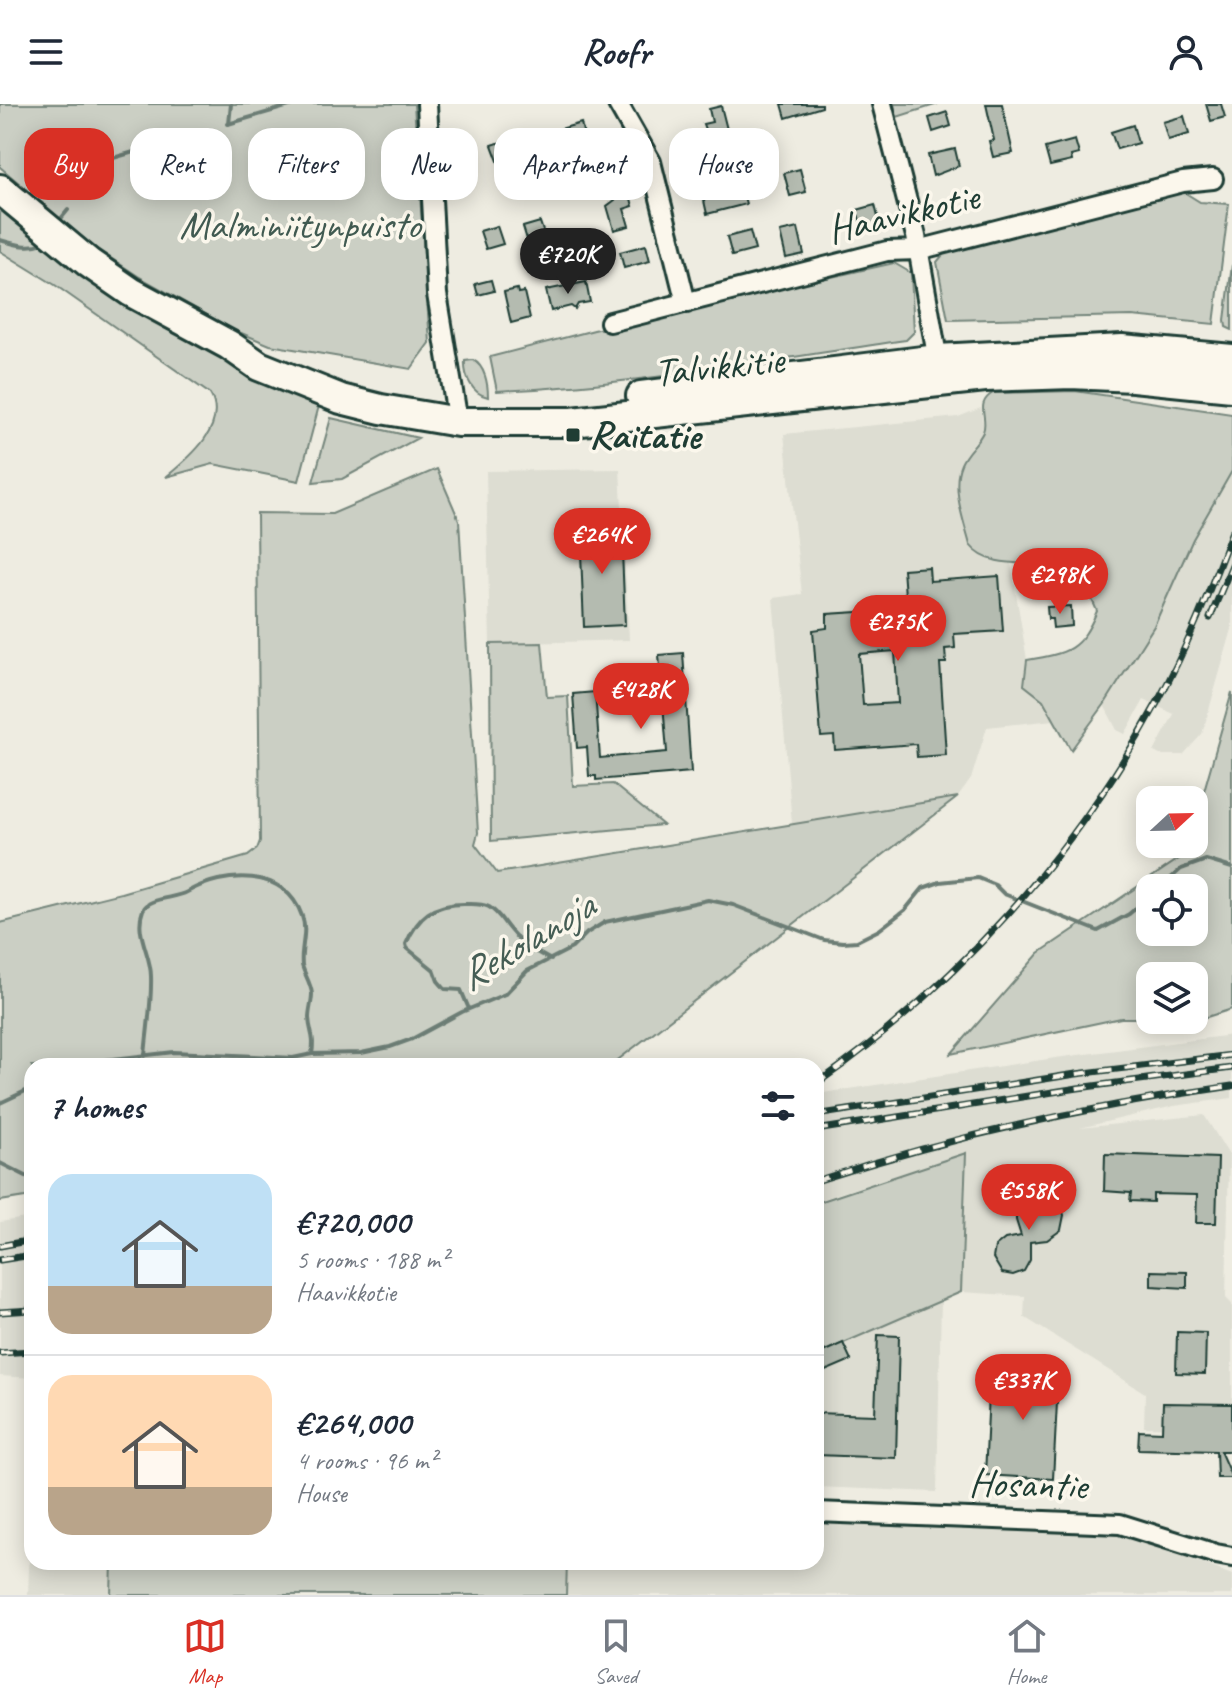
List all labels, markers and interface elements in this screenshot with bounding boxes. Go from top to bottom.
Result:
text: Roofr [581,29,651,75]
icon: menu [24,30,68,74]
icon: person [1164,30,1208,74]
chip: Buy [24,128,114,200]
chip: Rent [130,128,232,200]
chip: Filters [248,128,365,200]
chip: New [381,128,478,200]
chip: Apartment [494,128,653,200]
chip: House [669,128,779,200]
street label: Haavikkotie [822,171,986,255]
park label: Malminiitynpuisto [179,200,422,250]
pin: €720K [512,228,624,296]
text: €720K [538,237,598,270]
street label: Talvikkitie [652,334,789,398]
place label: Raitatie [589,410,703,460]
marker: Raitatie [564,426,582,444]
pin: €264K [546,508,658,576]
text: €264K [572,517,632,550]
pin: €298K [1004,548,1116,616]
text: €298K [1030,557,1090,590]
pin: €275K [842,595,954,663]
text: €275K [868,604,928,637]
pin: €428K [585,663,697,731]
text: €428K [611,672,671,705]
north arrow [1136,786,1208,858]
map controls [1136,786,1208,1034]
button: locate [1136,874,1208,946]
water label: Rekolanoja [448,878,607,1002]
button: layers [1136,962,1208,1034]
icon: filters [756,1084,800,1128]
text: 7 homes [48,1085,144,1128]
pin: €558K [973,1164,1085,1232]
text: €558K [999,1173,1059,1206]
text: €720,000 [296,1200,410,1243]
icon: home [112,1206,208,1302]
text: 5 rooms · 188 m² [296,1243,448,1276]
text: Haavikkotie [296,1276,396,1309]
pin: €337K [967,1354,1079,1422]
text: €337K [993,1363,1053,1396]
text: €264,000 [296,1401,411,1444]
icon: home [112,1407,208,1503]
text: 4 rooms · 96 m² [296,1444,437,1477]
street label: Hosantie [968,1457,1091,1511]
text: House [296,1477,347,1510]
tab: Map [183,1614,227,1690]
tab: Saved [594,1614,638,1690]
tab: Home [1005,1614,1049,1690]

